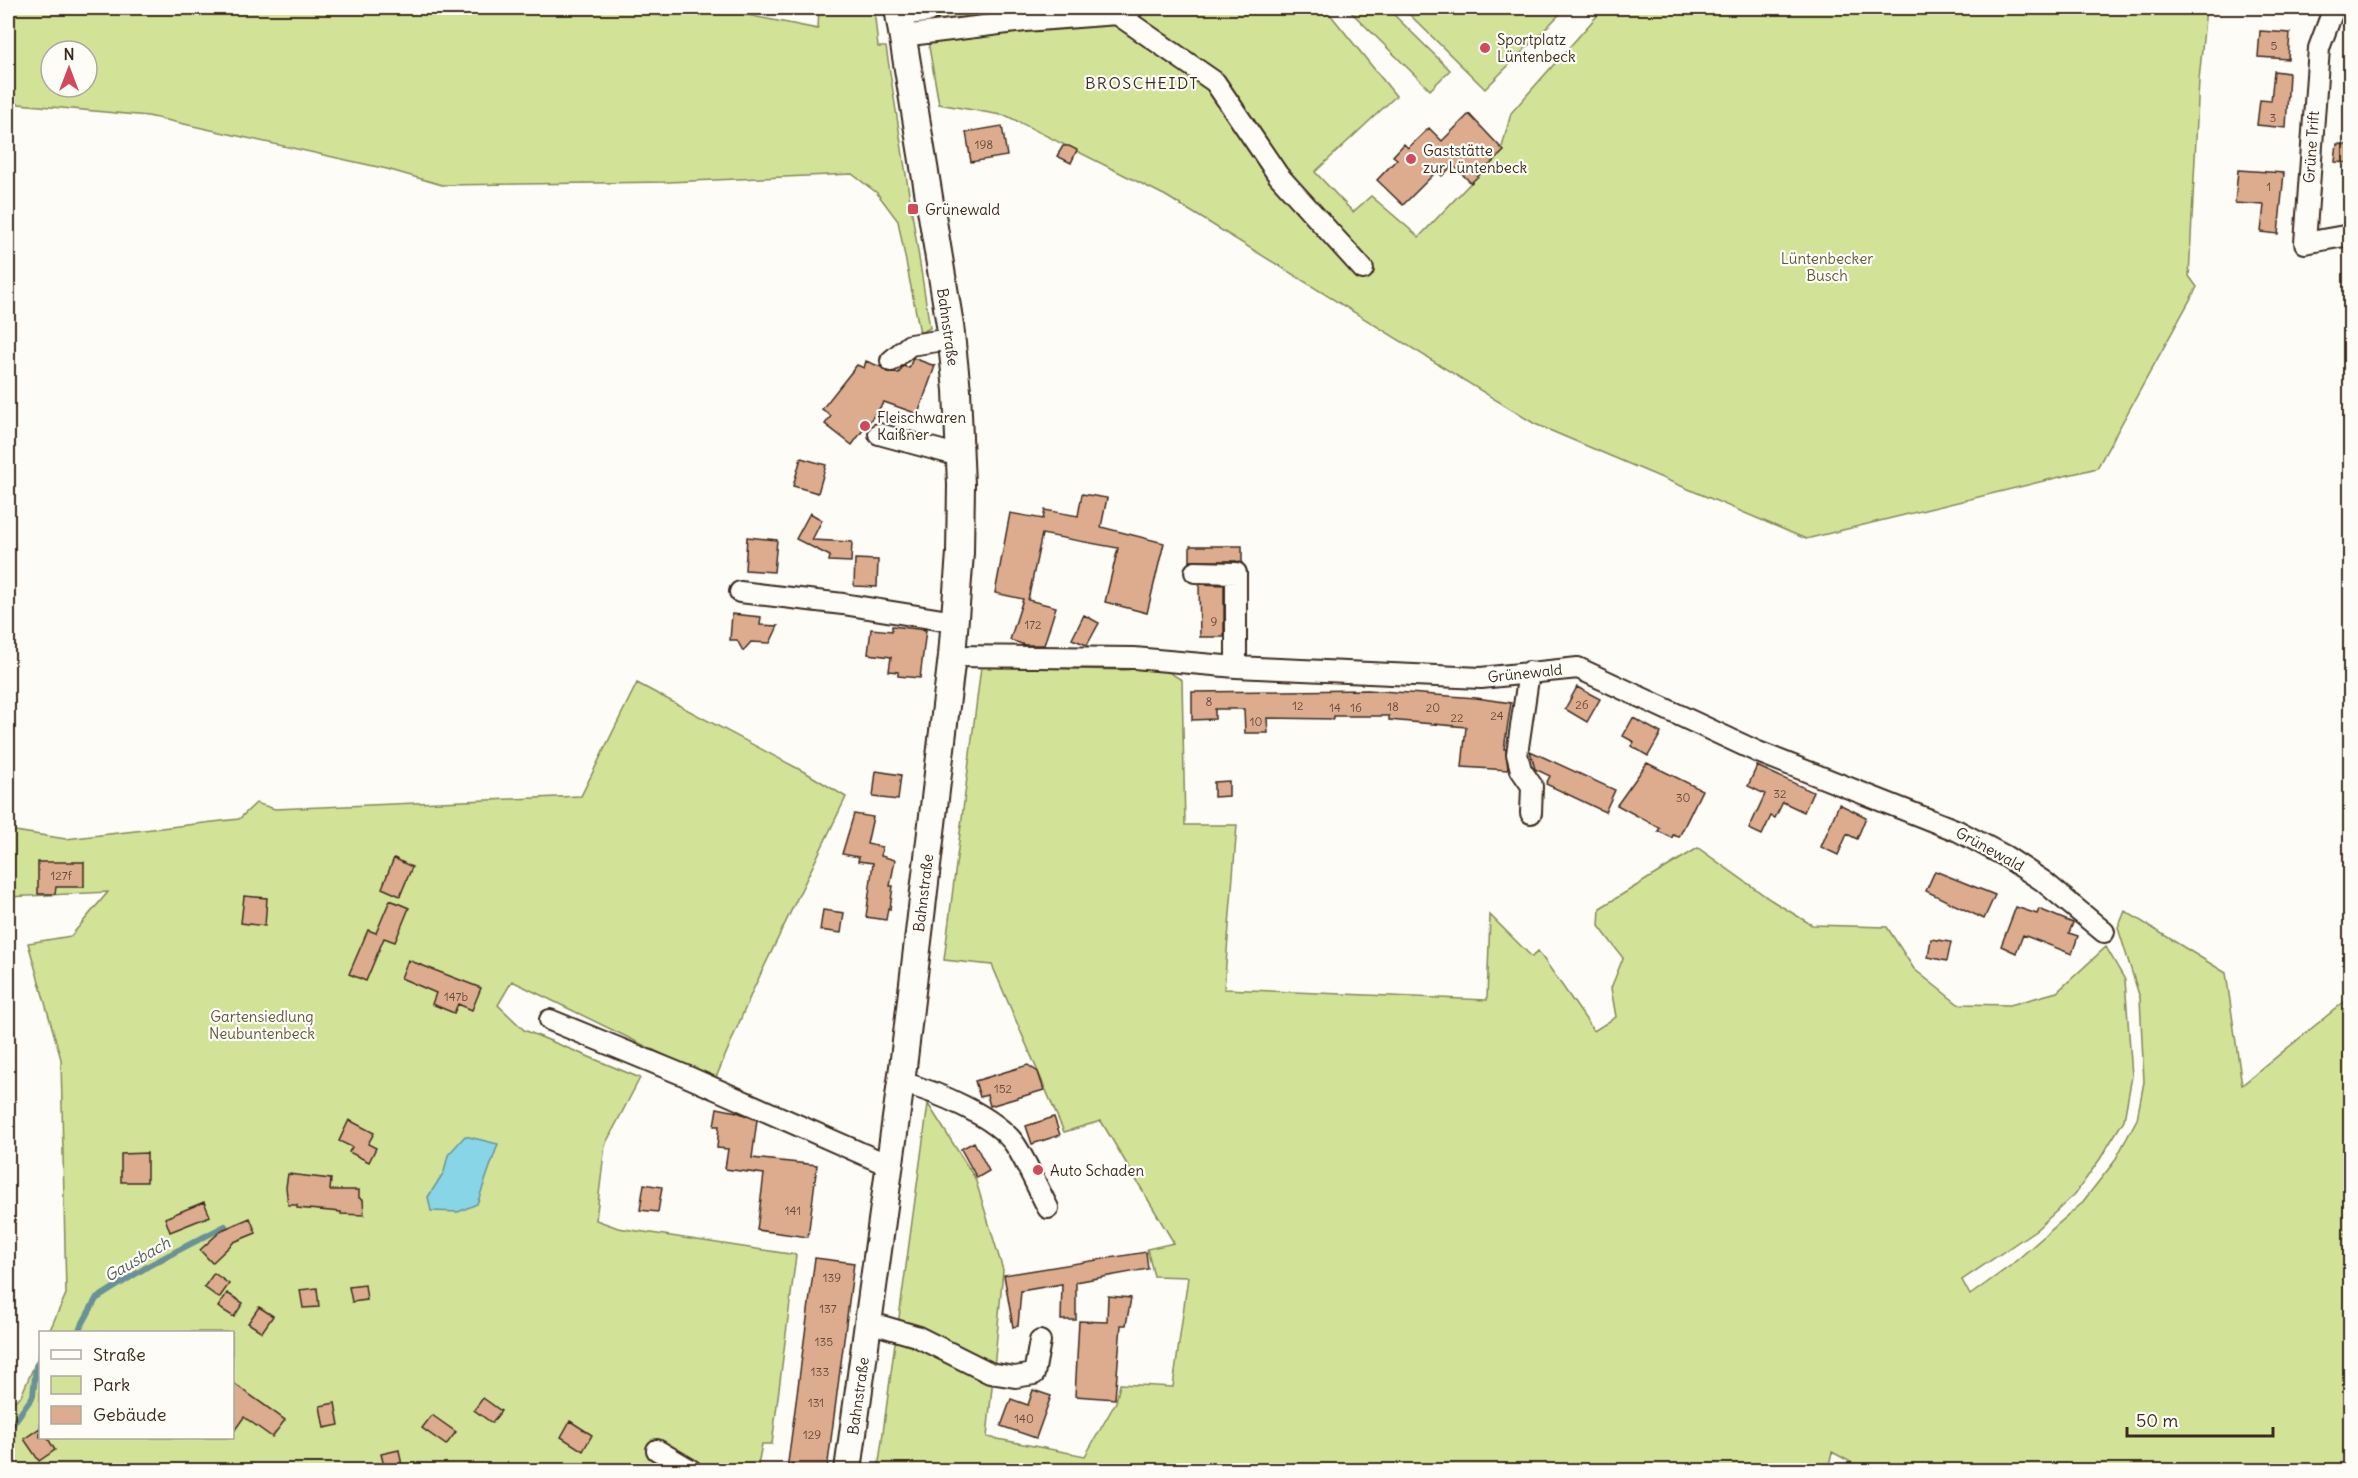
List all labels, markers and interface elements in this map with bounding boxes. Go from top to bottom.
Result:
place label: Sportplatz Lüntenbeck [1497,30,1576,66]
house number: 5 [2271,38,2278,53]
north arrow [39,39,99,99]
marker: Sportplatz Lüntenbeck [1478,41,1492,55]
text: N [63,44,75,64]
district label: BROSCHEIDT [1085,73,1199,93]
house number: 3 [2270,110,2277,125]
street label: Grüne Trift [2299,110,2323,184]
house number: 198 [975,137,993,152]
place label: Gaststätte zur Lüntenbeck [1423,141,1528,177]
marker: Gaststätte zur Lüntenbeck [1404,152,1418,166]
house number: 1 [2267,179,2271,194]
place label: Grünewald [925,200,1000,219]
marker: Grünewald [906,202,920,216]
park label: Lüntenbecker Busch [1781,249,1873,285]
street label: Bahnstraße [933,287,963,367]
place label: Fleischwaren Kaißner [877,408,966,444]
marker: Fleischwaren Kaißner [858,419,872,433]
house number: 9 [1211,614,1218,629]
house number: 172 [1024,617,1042,632]
street label: Grünewald [1487,660,1563,686]
house number: 8 [1206,694,1213,709]
house number: 26 [1575,697,1589,712]
house number: 12 [1292,698,1304,713]
house number: 18 [1387,699,1399,714]
house number: 14 [1329,700,1341,715]
house number: 16 [1350,700,1362,715]
house number: 20 [1426,700,1440,715]
house number: 24 [1490,708,1504,723]
house number: 22 [1450,710,1464,725]
house number: 10 [1250,714,1262,729]
house number: 32 [1773,786,1787,801]
house number: 30 [1676,790,1690,805]
street label: Grünewald [1953,823,2028,876]
street label: Bahnstraße [909,853,937,933]
house number: 127f [50,868,73,883]
house number: 147b [444,989,468,1004]
park label: Gartensiedlung Neubuntenbeck [209,1007,315,1043]
house number: 152 [994,1081,1013,1096]
place label: Auto Schaden [1050,1161,1144,1180]
marker: Auto Schaden [1031,1163,1045,1177]
house number: 141 [785,1203,801,1218]
water label: Gausbach [101,1232,174,1286]
house number: 139 [823,1270,841,1285]
house number: 137 [819,1301,837,1316]
legend [39,1331,234,1439]
house number: 135 [815,1334,833,1349]
text: Straße [93,1343,146,1366]
street label: Bahnstraße [843,1356,873,1436]
house number: 133 [811,1364,829,1379]
text: Park [93,1373,130,1396]
house number: 131 [808,1395,824,1410]
scale bar [2127,1400,2272,1438]
text: Gebäude [93,1403,166,1426]
text: 50 m [2136,1409,2178,1432]
house number: 140 [1014,1411,1034,1426]
house number: 129 [803,1427,821,1442]

